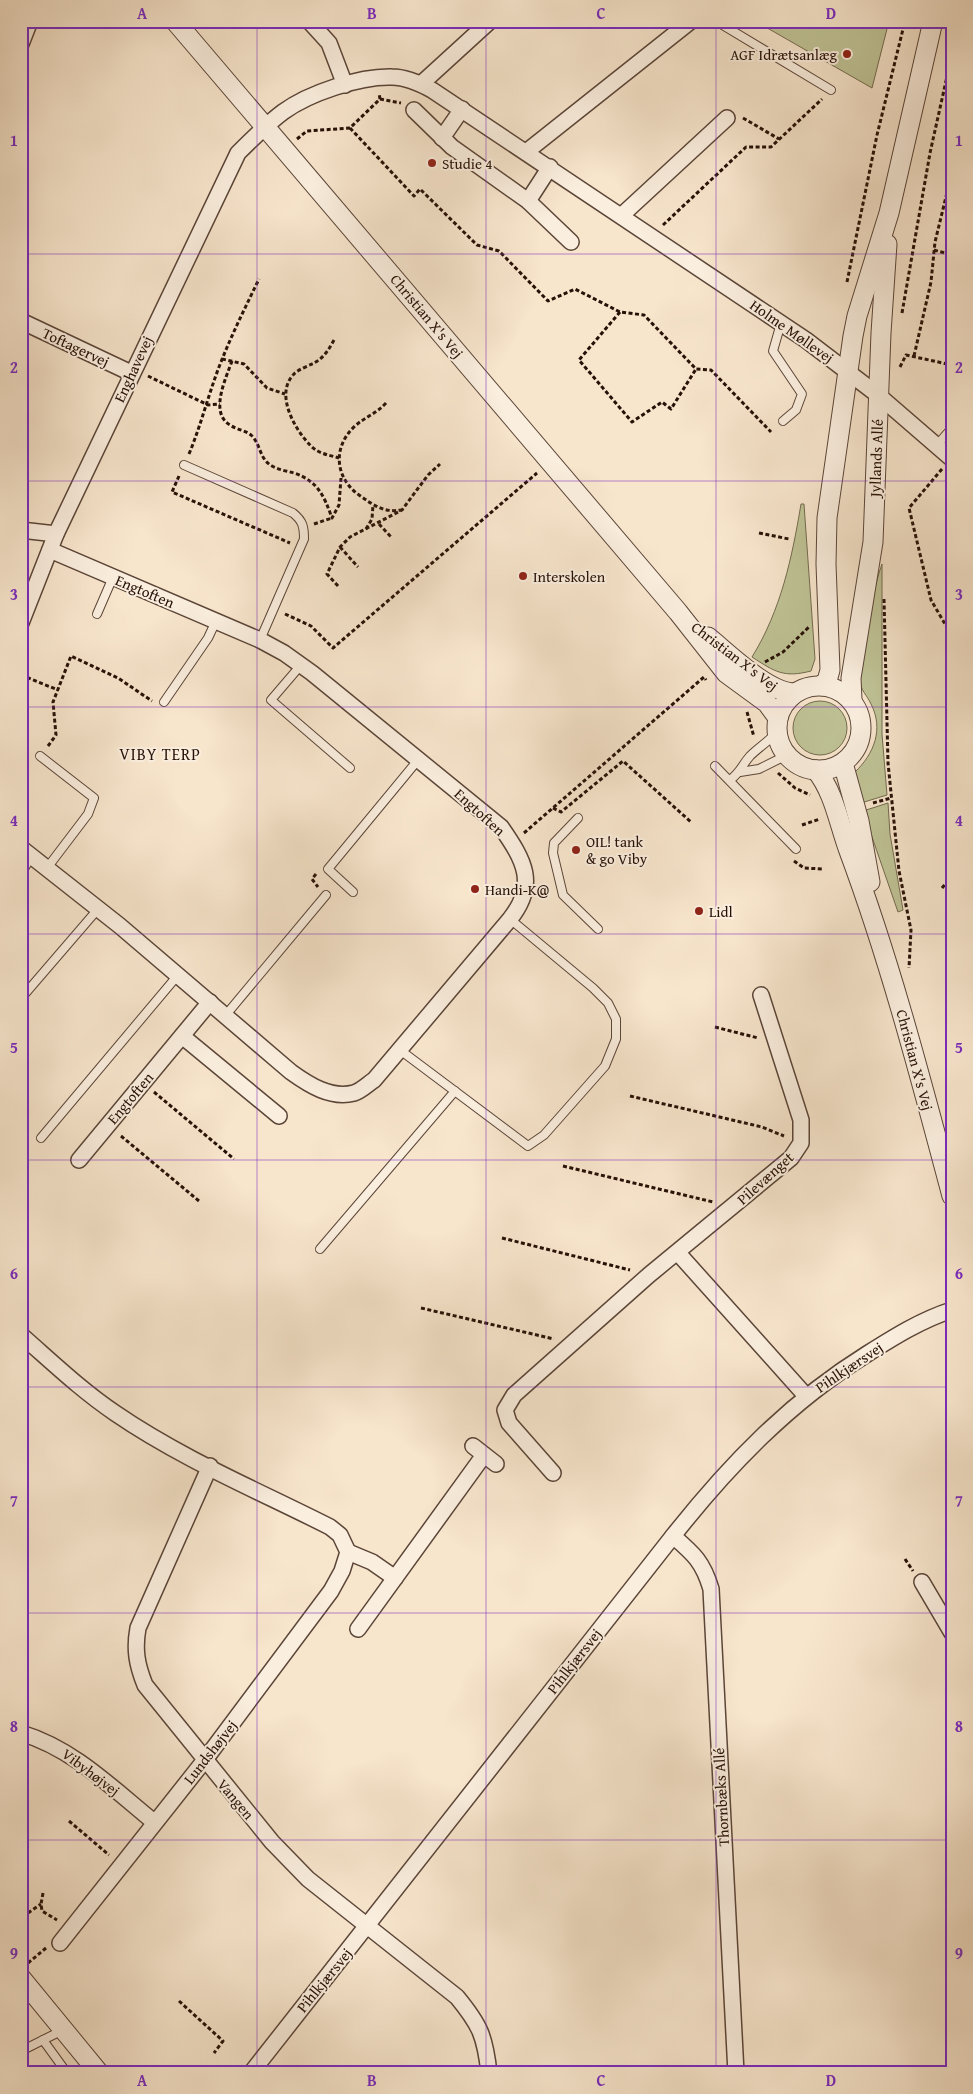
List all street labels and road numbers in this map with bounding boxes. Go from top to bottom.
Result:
street label: Christian X's Vej [386,270,468,362]
street label: Holme Møllevej [746,294,838,368]
street label: Toftagervej [39,322,113,372]
street label: Enghavevej [108,332,158,406]
street label: Jyllands Allé [864,419,888,499]
street label: Engtoften [112,569,178,613]
street label: Christian X's Vej [687,616,783,696]
street label: Engtoften [450,783,510,841]
street label: Christian X's Vej [891,1007,939,1113]
street label: Engtoften [102,1067,158,1128]
street label: Pilevænget [732,1146,798,1209]
street label: Pihlkjærsvej [811,1337,887,1397]
street label: Pihlkjærsvej [542,1624,606,1698]
street label: Lundshøjvej [178,1716,242,1788]
street label: Vibyhøjvej [58,1743,124,1801]
street label: Thornbæks Allé [708,1747,734,1847]
street label: Vangen [213,1774,260,1824]
street label: Pihlkjærsvej [291,1943,357,2017]

